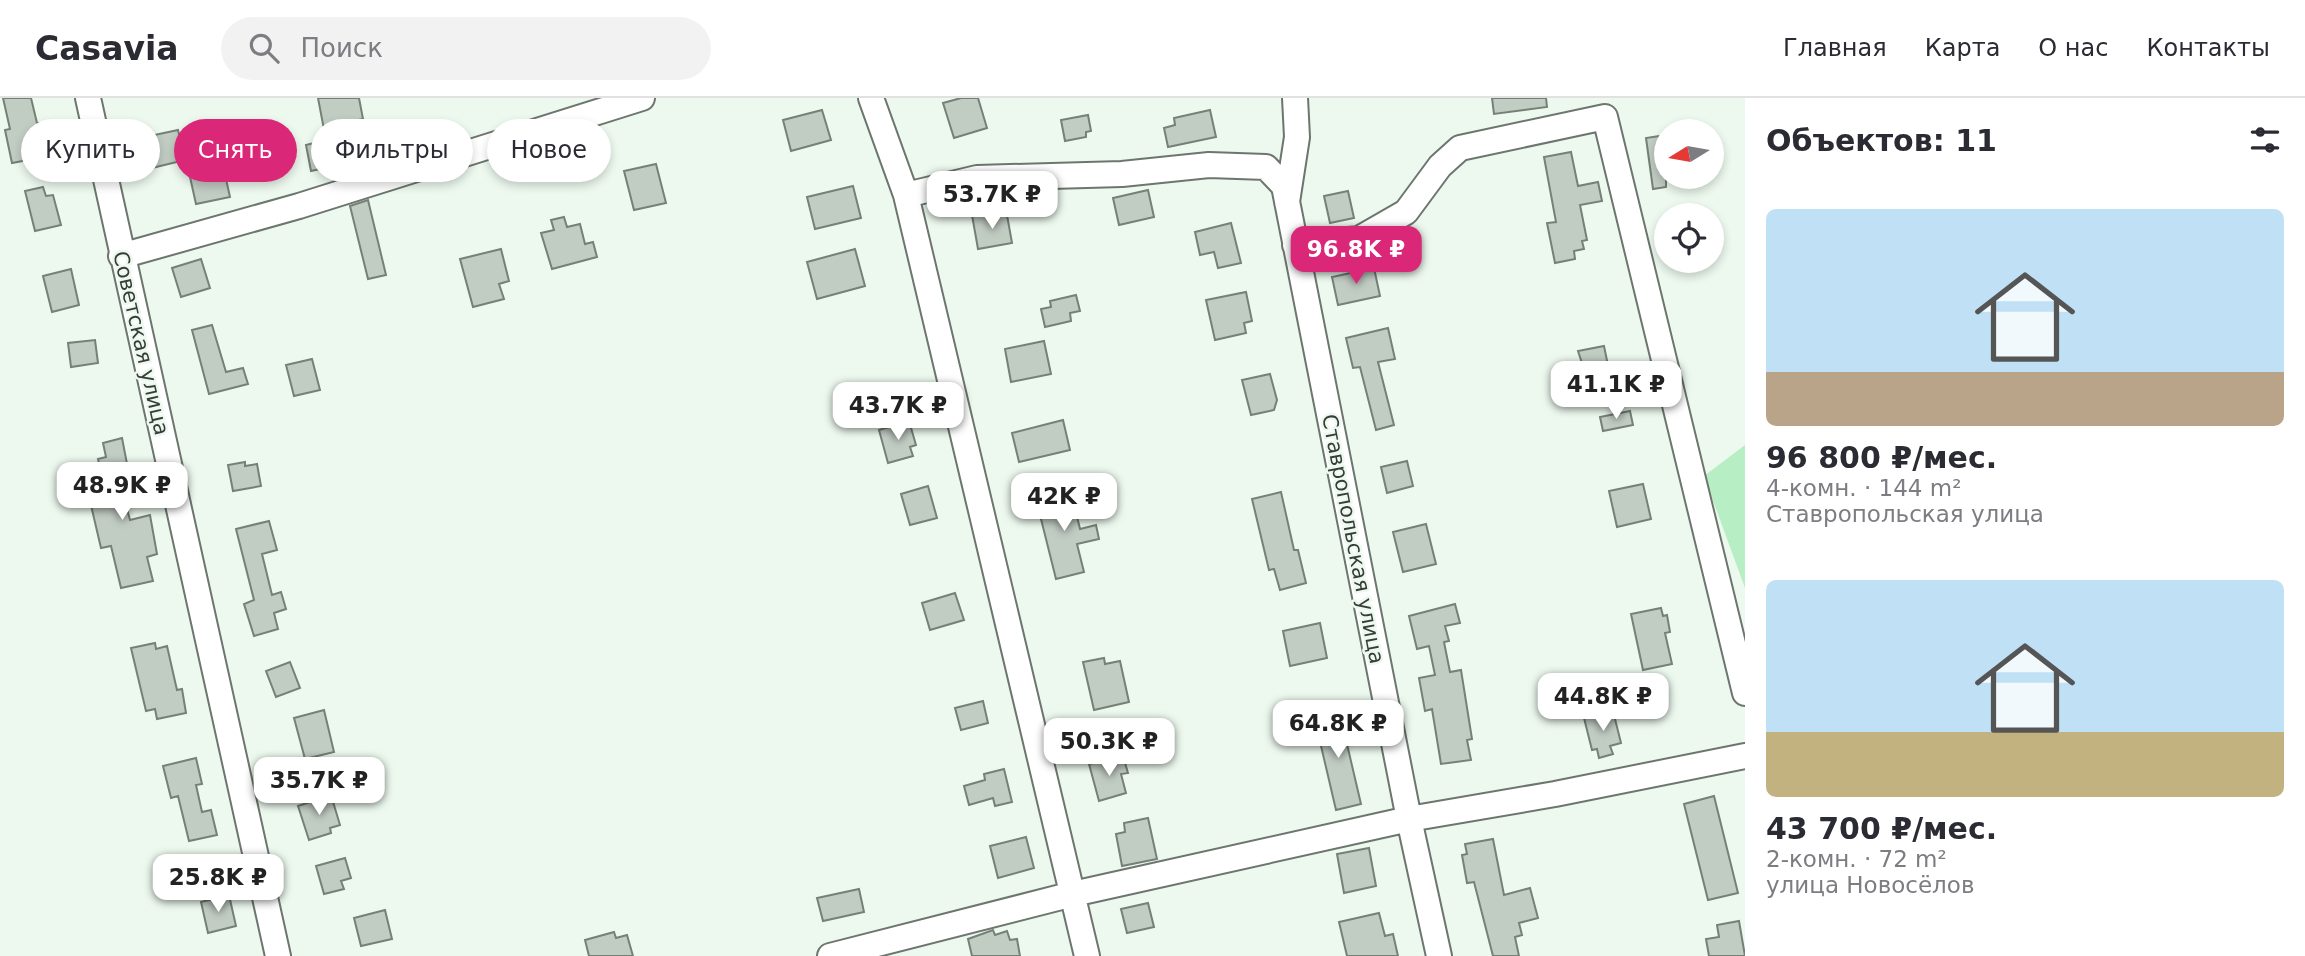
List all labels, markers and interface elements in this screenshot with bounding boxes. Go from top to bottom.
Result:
search box [221,17,711,80]
text: Casavia [35,29,179,68]
icon: search [245,29,283,67]
text: Поиск [301,33,383,63]
text: Главная [1783,34,1887,62]
text: Карта [1925,34,2000,62]
text: О нас [2038,34,2108,62]
text: Контакты [2146,34,2270,62]
chip: Купить [21,119,160,182]
chip: Снять [174,119,297,182]
chip: Фильтры [311,119,473,182]
chip: Новое [487,119,611,182]
north arrow [1654,119,1724,189]
map controls [1654,119,1724,273]
icon: filters [2246,121,2284,159]
text: Объектов: 11 [1766,123,1997,158]
pin: 53.7K ₽ [927,172,1057,231]
text: 53.7K ₽ [943,181,1041,207]
button: locate [1654,203,1724,273]
pin: 96.8K ₽ [1291,226,1421,286]
text: 96.8K ₽ [1307,236,1405,262]
street label: Советская улица [108,249,174,437]
icon: home [1962,254,2088,380]
pin: 41.1K ₽ [1551,362,1681,421]
text: 41.1K ₽ [1567,371,1665,397]
pin: 43.7K ₽ [833,382,963,442]
text: 43.7K ₽ [849,392,947,418]
street label: Ставропольская улица [1317,412,1389,666]
text: 96 800 ₽/мес. [1766,440,1997,475]
pin: 48.9K ₽ [57,462,187,522]
text: 48.9K ₽ [73,472,171,498]
pin: 42K ₽ [1015,474,1113,533]
text: 4-комн. · 144 m² [1766,475,1961,501]
text: 42K ₽ [1027,483,1101,509]
text: Ставропольская улица [1766,501,2044,527]
icon: home [1962,625,2088,751]
pin: 44.8K ₽ [1538,674,1668,733]
text: 44.8K ₽ [1554,683,1652,709]
pin: 64.8K ₽ [1273,700,1403,760]
text: 64.8K ₽ [1289,710,1387,736]
pin: 50.3K ₽ [1044,718,1174,778]
text: 50.3K ₽ [1060,728,1158,754]
pin: 35.7K ₽ [254,758,384,817]
text: 35.7K ₽ [270,767,368,793]
text: 43 700 ₽/мес. [1766,811,1997,846]
text: 2-комн. · 72 m² [1766,846,1947,872]
pin: 25.8K ₽ [153,854,283,914]
text: 25.8K ₽ [169,864,267,890]
text: улица Новосёлов [1766,872,1974,898]

